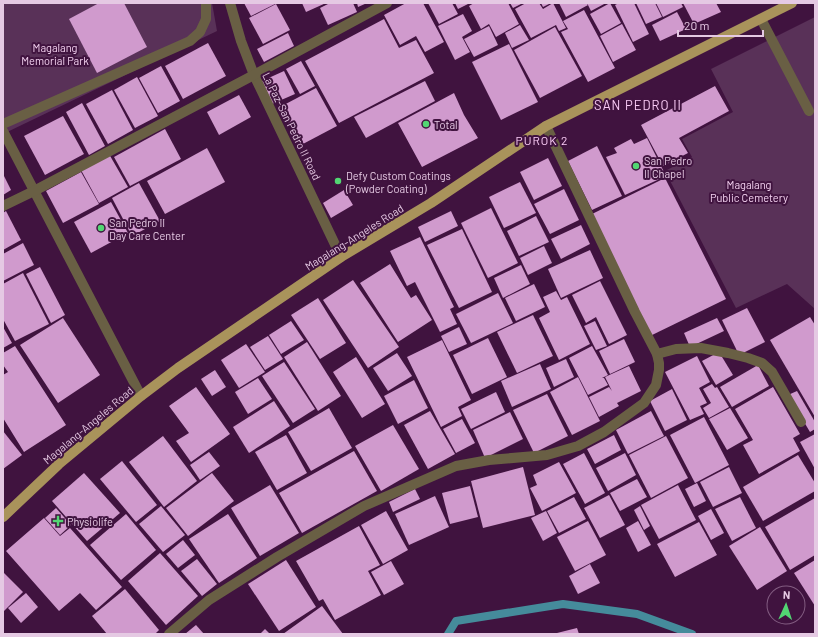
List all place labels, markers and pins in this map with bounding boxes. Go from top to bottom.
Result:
place label: Total [434,118,458,131]
marker: Total [421,119,431,129]
place label: San Pedro II Chapel [644,154,692,180]
marker: San Pedro II Chapel [631,161,641,171]
place label: Defy Custom Coatings (Powder Coating) [345,169,451,195]
marker: Defy Custom Coatings (Powder Coating) [333,176,343,186]
place label: San Pedro II Day Care Center [109,216,185,242]
marker: San Pedro II Day Care Center [96,223,106,233]
marker: Physiolife [52,515,64,527]
place label: Physiolife [67,515,113,528]

